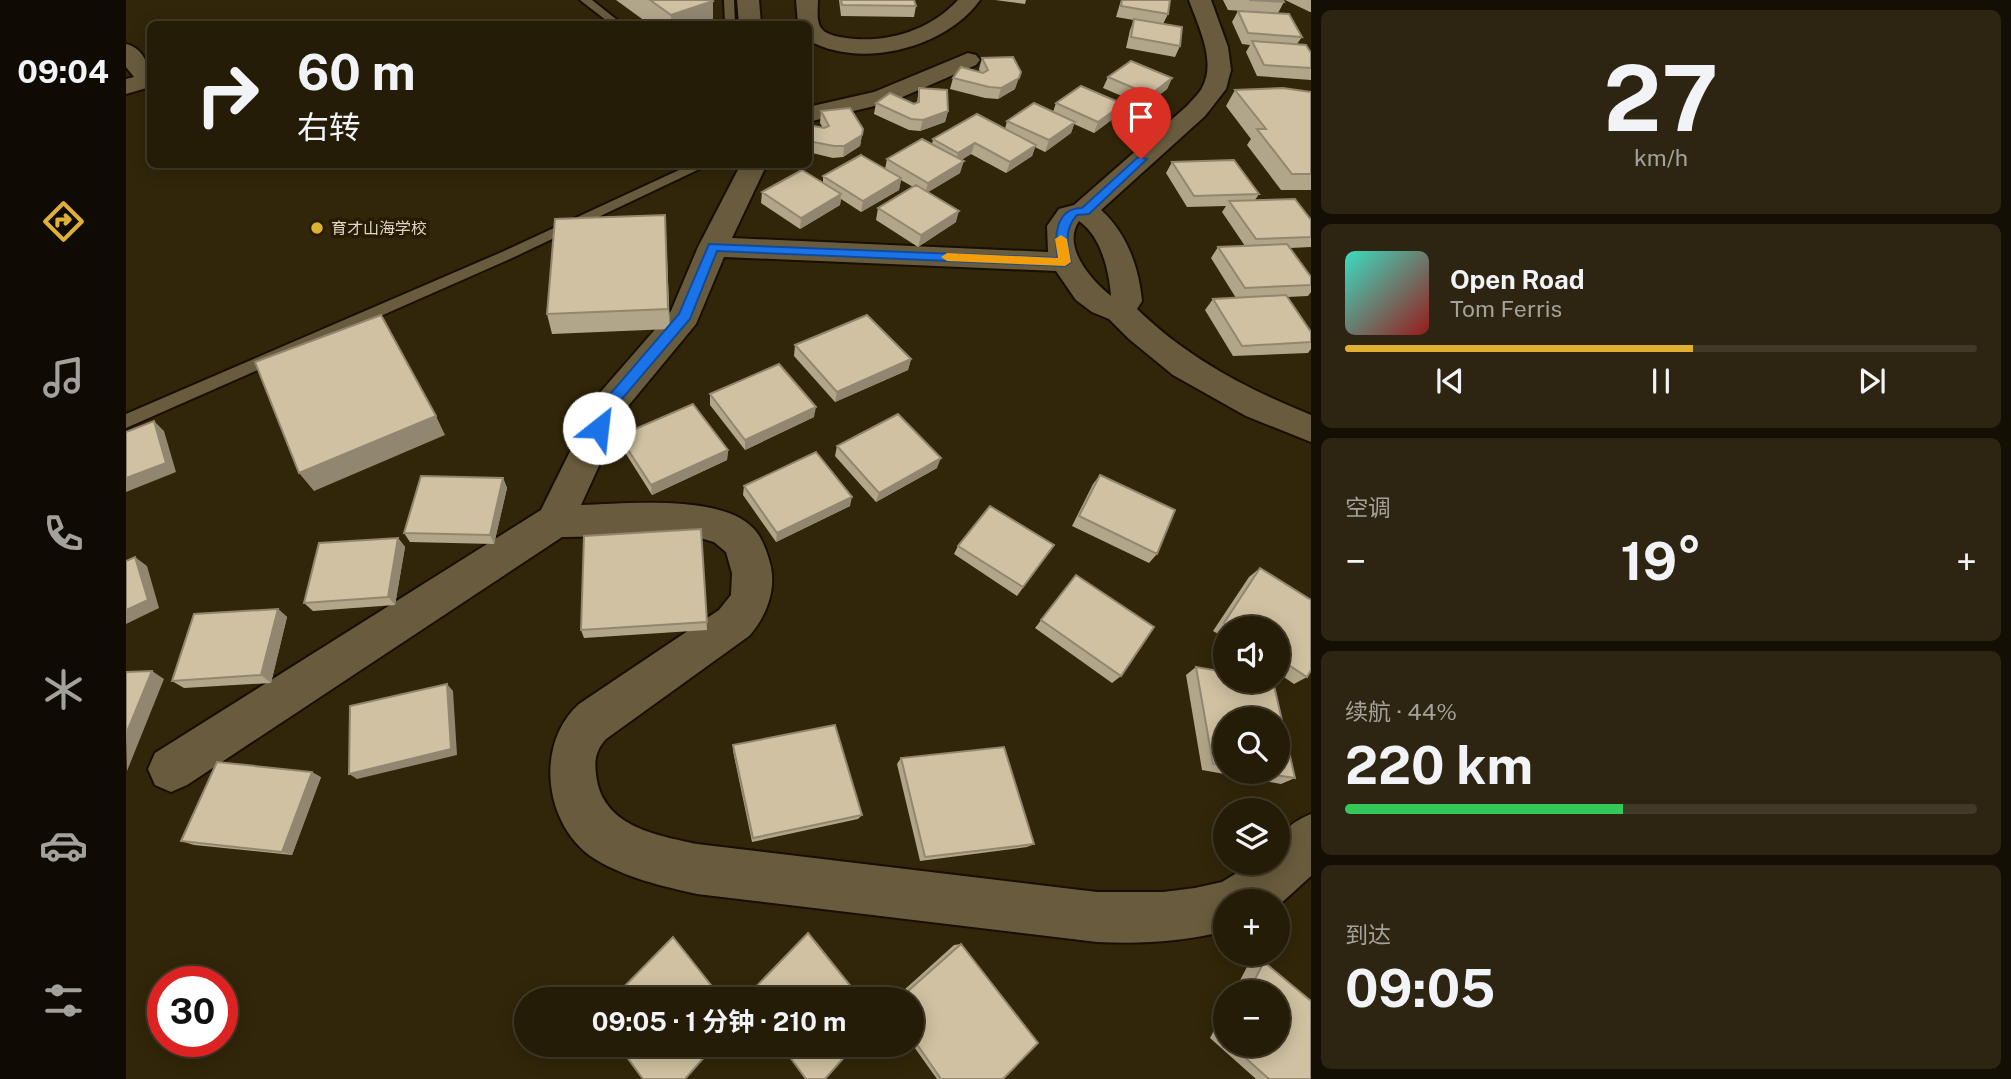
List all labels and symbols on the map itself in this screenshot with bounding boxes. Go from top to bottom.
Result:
pin [1111,87,1171,159]
place label: 育才山海学校 [331,219,427,238]
marker: 育才山海学校 [309,220,325,236]
position arrow [562,391,636,465]
speed limit sign: 30 [147,966,238,1057]

